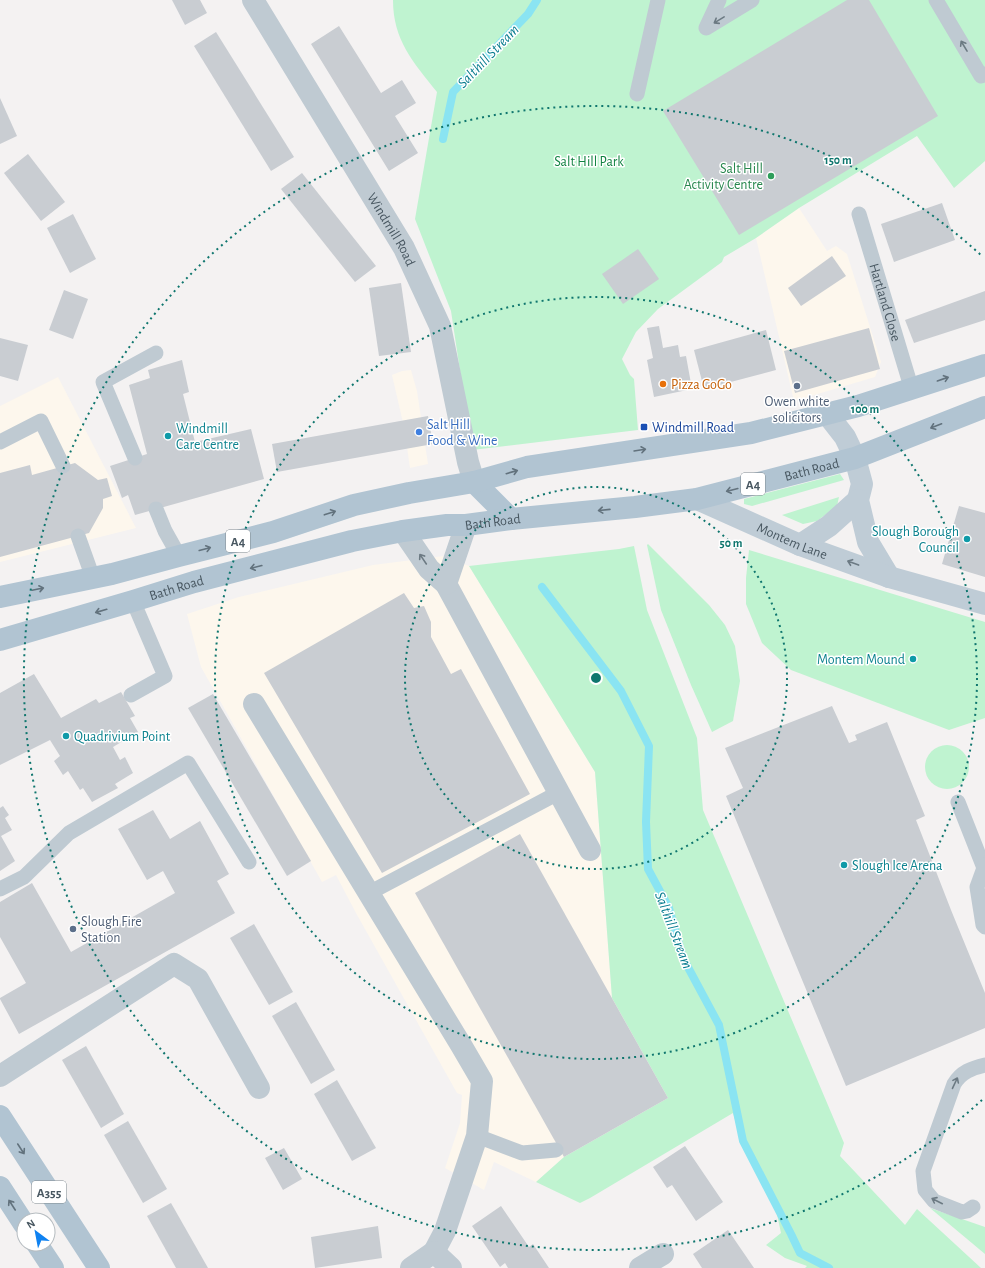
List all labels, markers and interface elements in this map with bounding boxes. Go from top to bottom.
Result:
one-way arrow [713,17,725,25]
water label: Salthill Stream [455,22,522,91]
one-way arrow [959,40,967,52]
text: 150 m [824,154,852,166]
park label: Salt Hill Park [554,155,624,169]
place label: Salt Hill Activity Centre [684,162,763,192]
marker: Salt Hill Activity Centre [766,171,776,181]
street label: Windmill Road [364,191,417,268]
street label: Hartland Close [866,262,903,343]
one-way arrow [937,375,949,383]
place label: Pizza GoGo [671,378,732,392]
marker: Pizza GoGo [658,379,668,389]
marker: Owen white solicitors [792,381,802,391]
place label: Owen white solicitors [765,395,829,425]
text: 100 m [851,403,879,415]
place label: Salt Hill Food & Wine [427,418,497,448]
place label: Windmill Road [652,421,734,435]
place label: Windmill Care Centre [176,422,239,452]
marker: Windmill Road [639,422,649,432]
one-way arrow [930,422,942,430]
marker: Salt Hill Food & Wine [414,427,424,437]
marker: Windmill Care Centre [163,431,173,441]
one-way arrow [633,446,646,454]
street label: Bath Road [783,456,841,484]
one-way arrow [505,467,518,475]
road number: A4 [741,473,765,495]
one-way arrow [726,486,739,494]
one-way arrow [598,506,611,514]
one-way arrow [323,509,336,516]
street label: Bath Road [464,512,521,533]
street label: Montem Lane [755,521,829,562]
place label: Slough Borough Council [872,525,959,555]
road number: A4 [226,530,250,552]
marker: Slough Borough Council [962,534,972,544]
text: 50 m [720,537,743,549]
one-way arrow [199,545,212,553]
one-way arrow [419,554,427,565]
one-way arrow [847,559,859,567]
one-way arrow [250,563,263,571]
street label: Bath Road [148,574,205,603]
one-way arrow [31,585,44,593]
one-way arrow [95,608,108,615]
place label: Montem Mound [817,653,905,667]
marker: Montem Mound [908,654,918,664]
centre of rings [589,671,603,685]
place label: Quadrivium Point [74,730,171,744]
marker: Quadrivium Point [61,731,71,741]
place label: Slough Ice Arena [852,859,943,873]
marker: Slough Ice Arena [839,860,849,870]
water label: Salthill Stream [652,890,695,971]
place label: Slough Fire Station [81,915,142,945]
marker: Slough Fire Station [68,924,78,934]
one-way arrow [952,1078,959,1090]
one-way arrow [17,1143,25,1154]
road number: A355 [32,1181,66,1203]
one-way arrow [932,1197,944,1205]
one-way arrow [8,1200,16,1211]
north arrow [16,1212,56,1252]
text: N [25,1217,37,1231]

